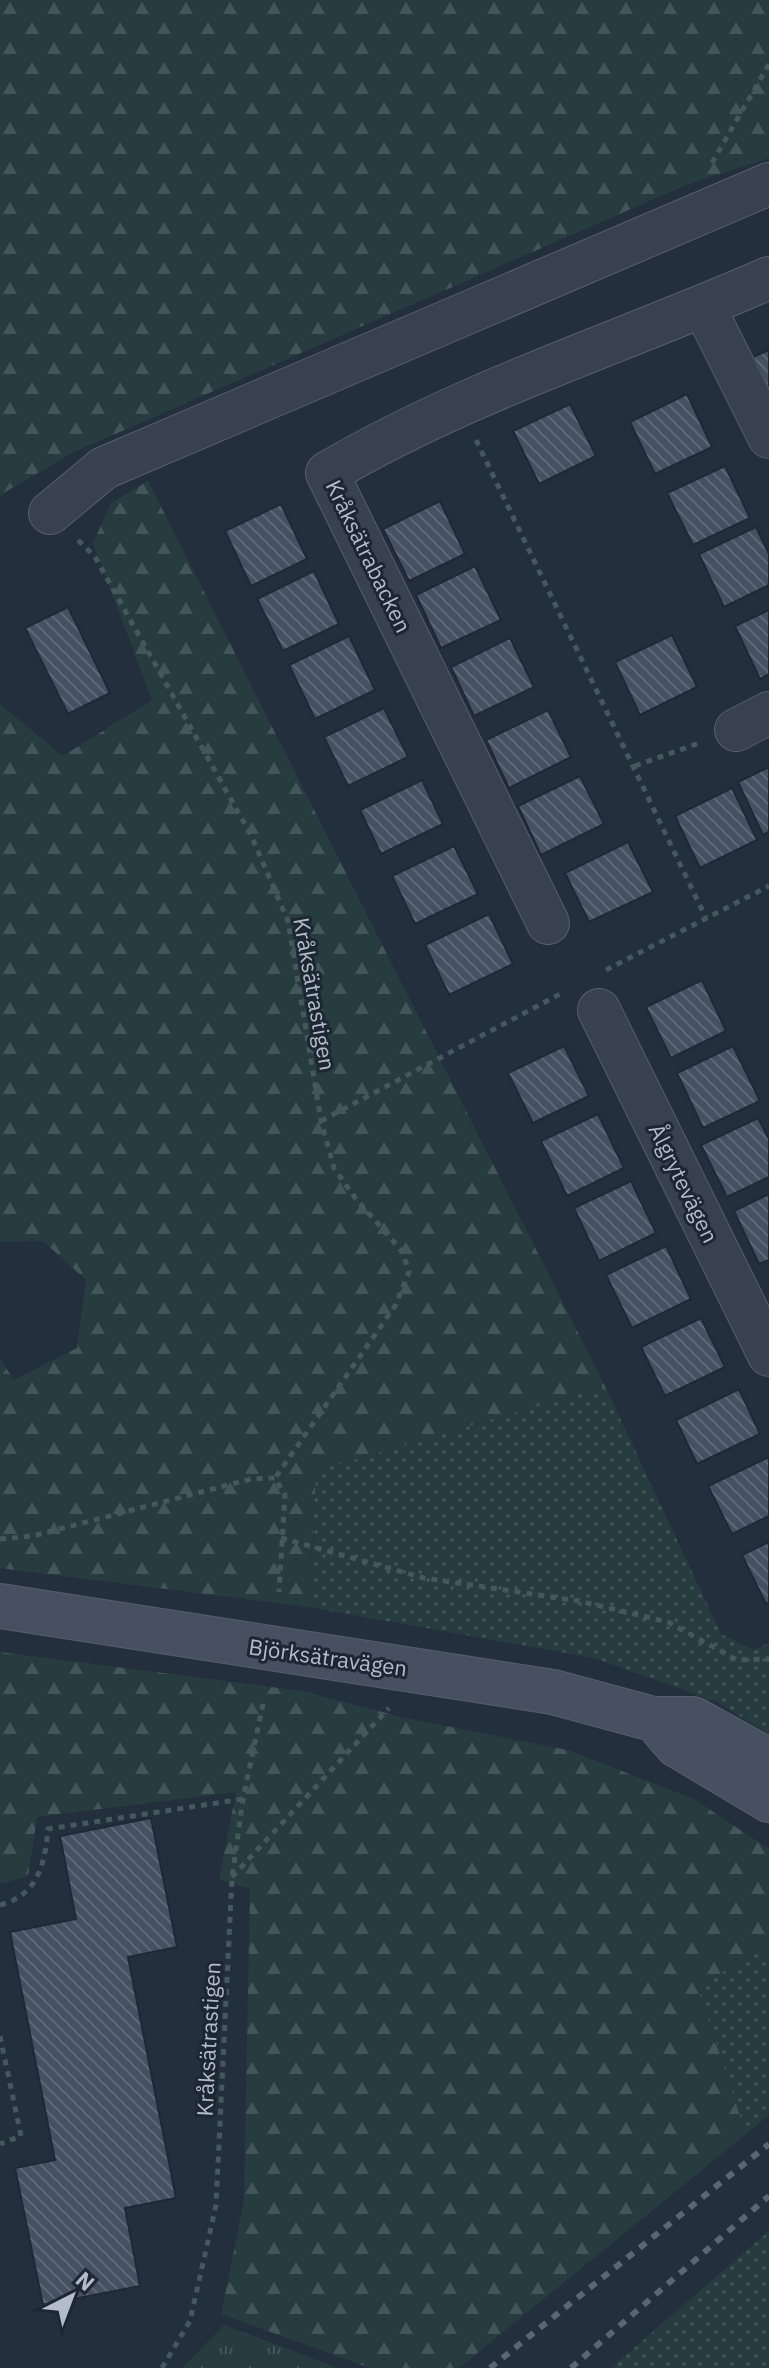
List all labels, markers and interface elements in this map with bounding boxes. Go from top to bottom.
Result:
street label: Kråksätrabacken [320,475,418,637]
street label: Kråksätrastigen [287,915,343,1073]
street label: Ålgrytevägen [643,1119,725,1247]
street label: Björksätravägen [247,1632,409,1682]
street label: Kråksätrastigen [189,1961,227,2117]
north arrow [32,2256,112,2336]
text: N [70,2265,101,2297]

